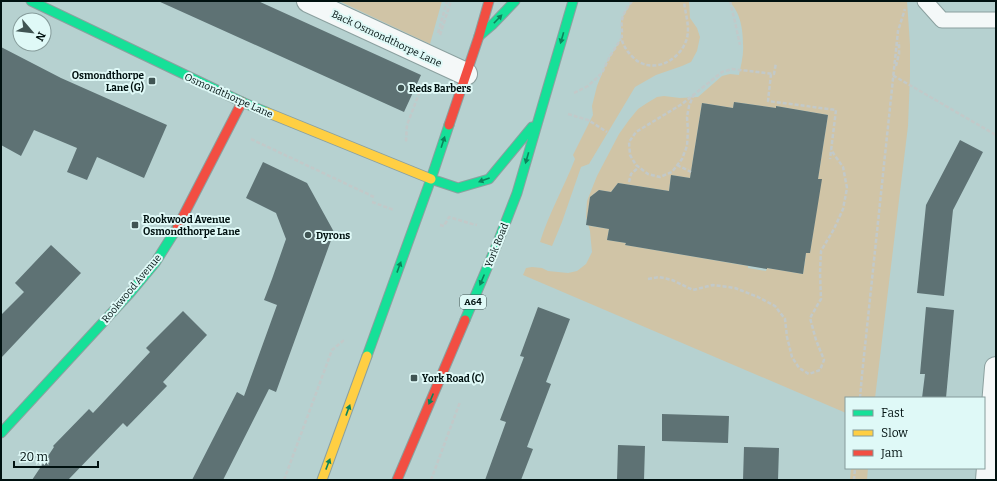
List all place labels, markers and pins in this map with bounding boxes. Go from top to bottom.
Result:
place label: Osmondthorpe Lane (G) [72,70,145,94]
marker: Osmondthorpe Lane (G) [147,76,157,86]
marker: Reds Barbers [396,83,406,93]
place label: Reds Barbers [409,83,471,95]
place label: Rookwood Avenue Osmondthorpe Lane [143,214,241,238]
marker: Rookwood Avenue Osmondthorpe Lane [130,220,140,230]
marker: Dyrons [303,230,313,240]
place label: Dyrons [316,230,350,242]
place label: York Road (C) [422,372,484,385]
marker: York Road (C) [409,373,419,383]

